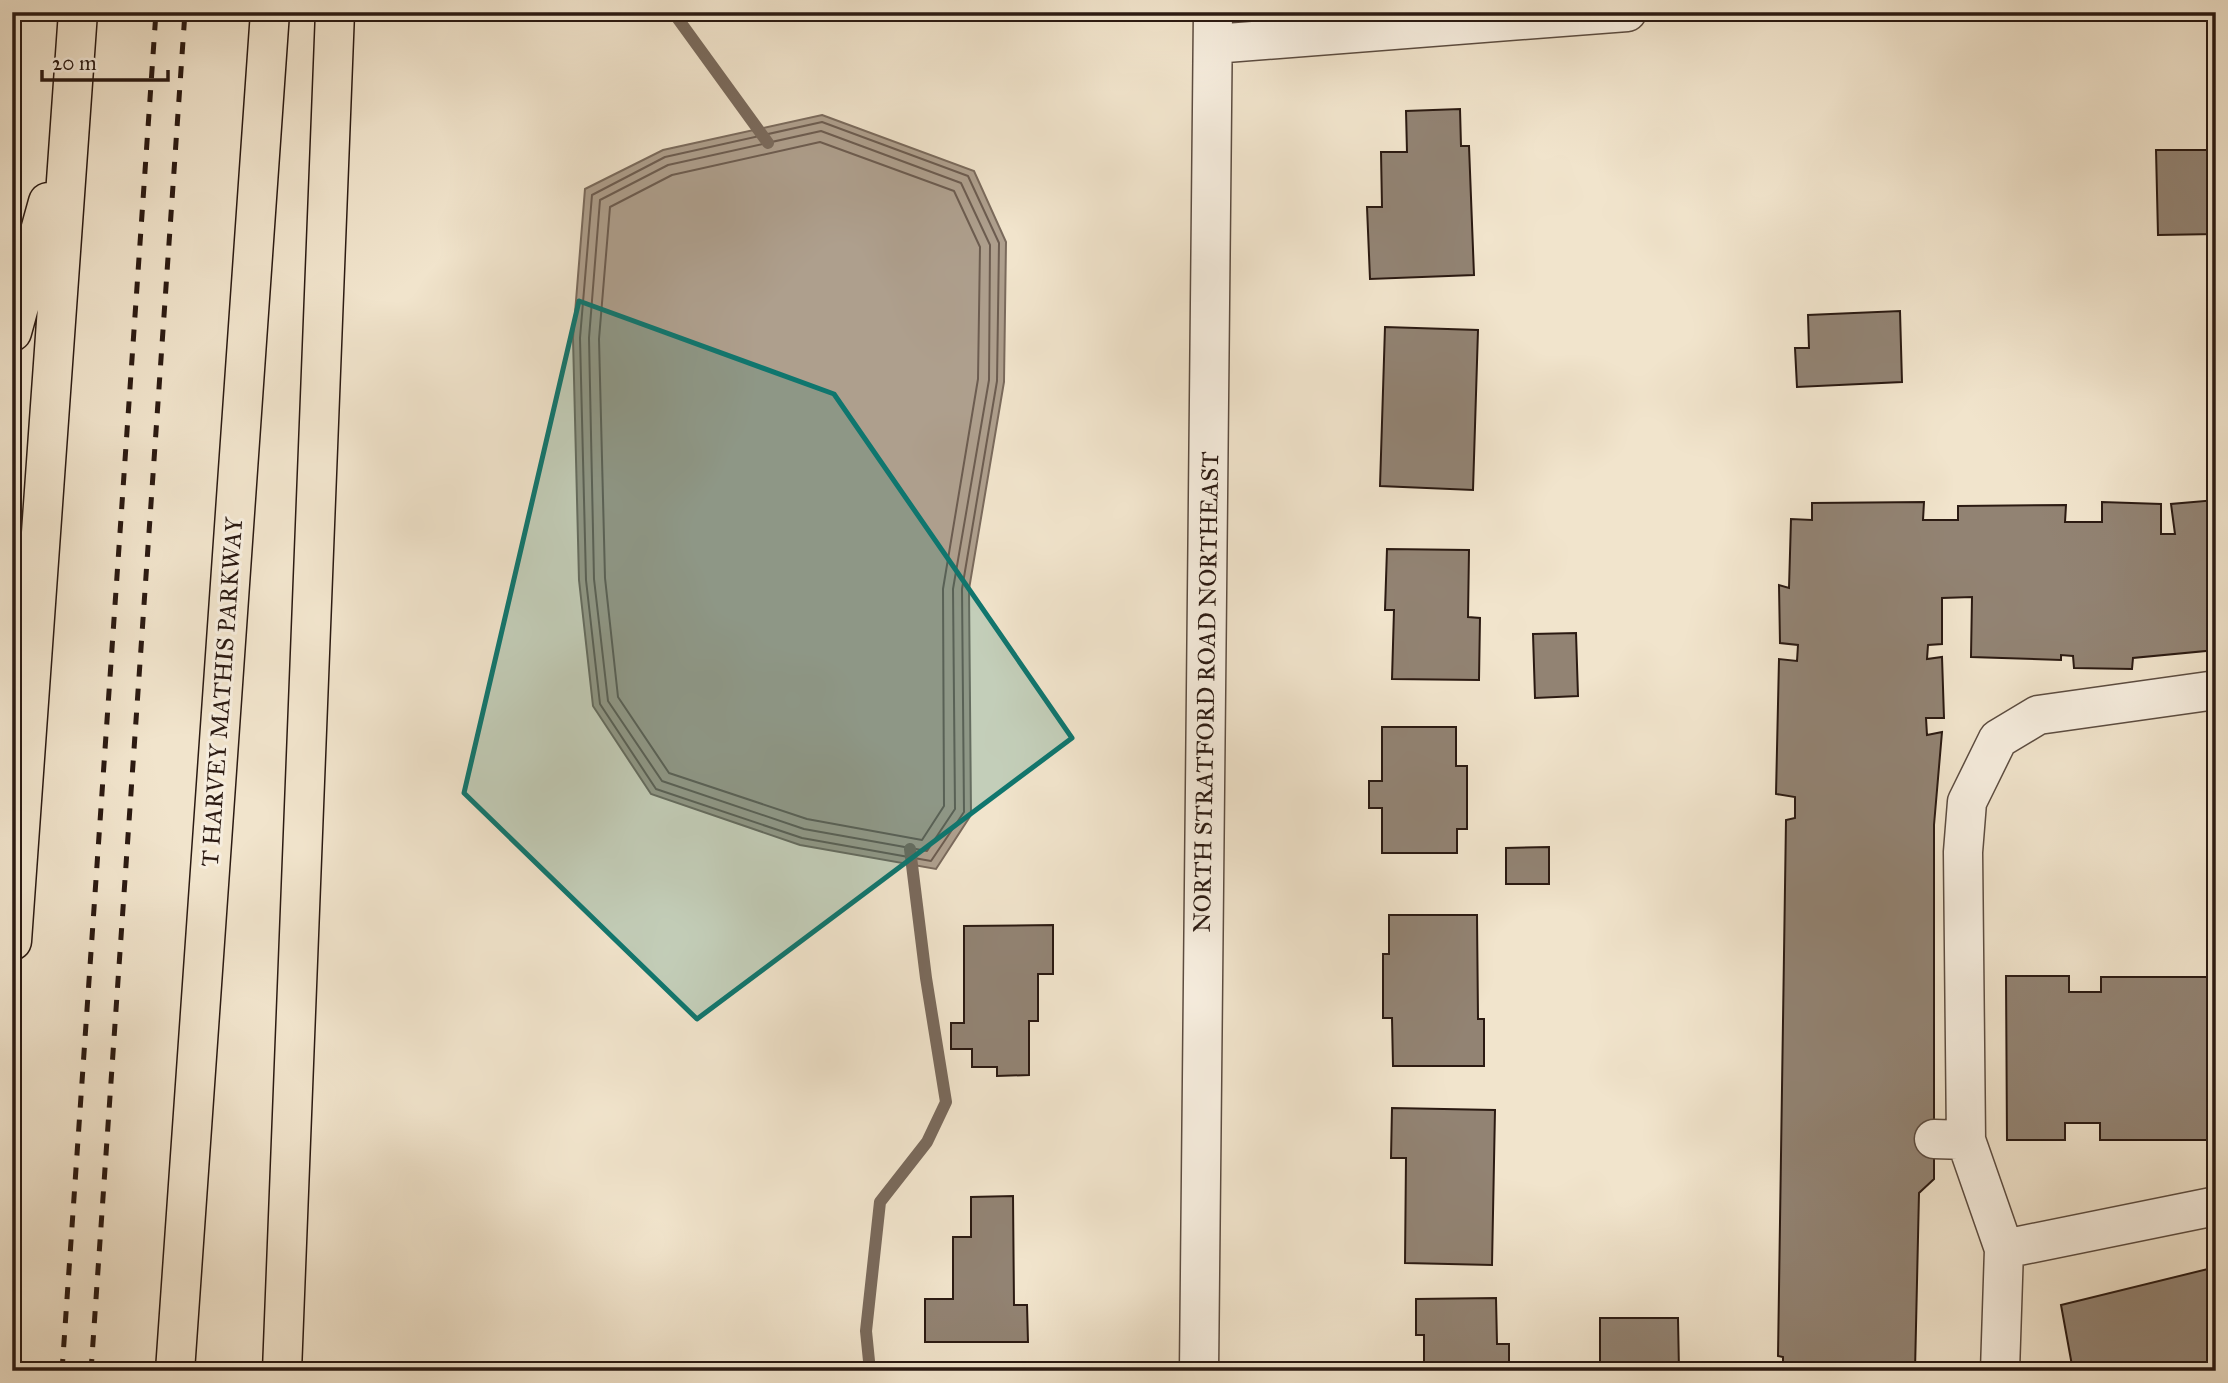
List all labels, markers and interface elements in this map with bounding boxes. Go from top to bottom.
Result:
scale bar [42,38,168,82]
text: 20 m [52,50,97,76]
street label: NORTH STRATFORD ROAD NORTHEAST [1187,451,1225,933]
street label: T HARVEY MATHIS PARKWAY [195,515,249,868]

